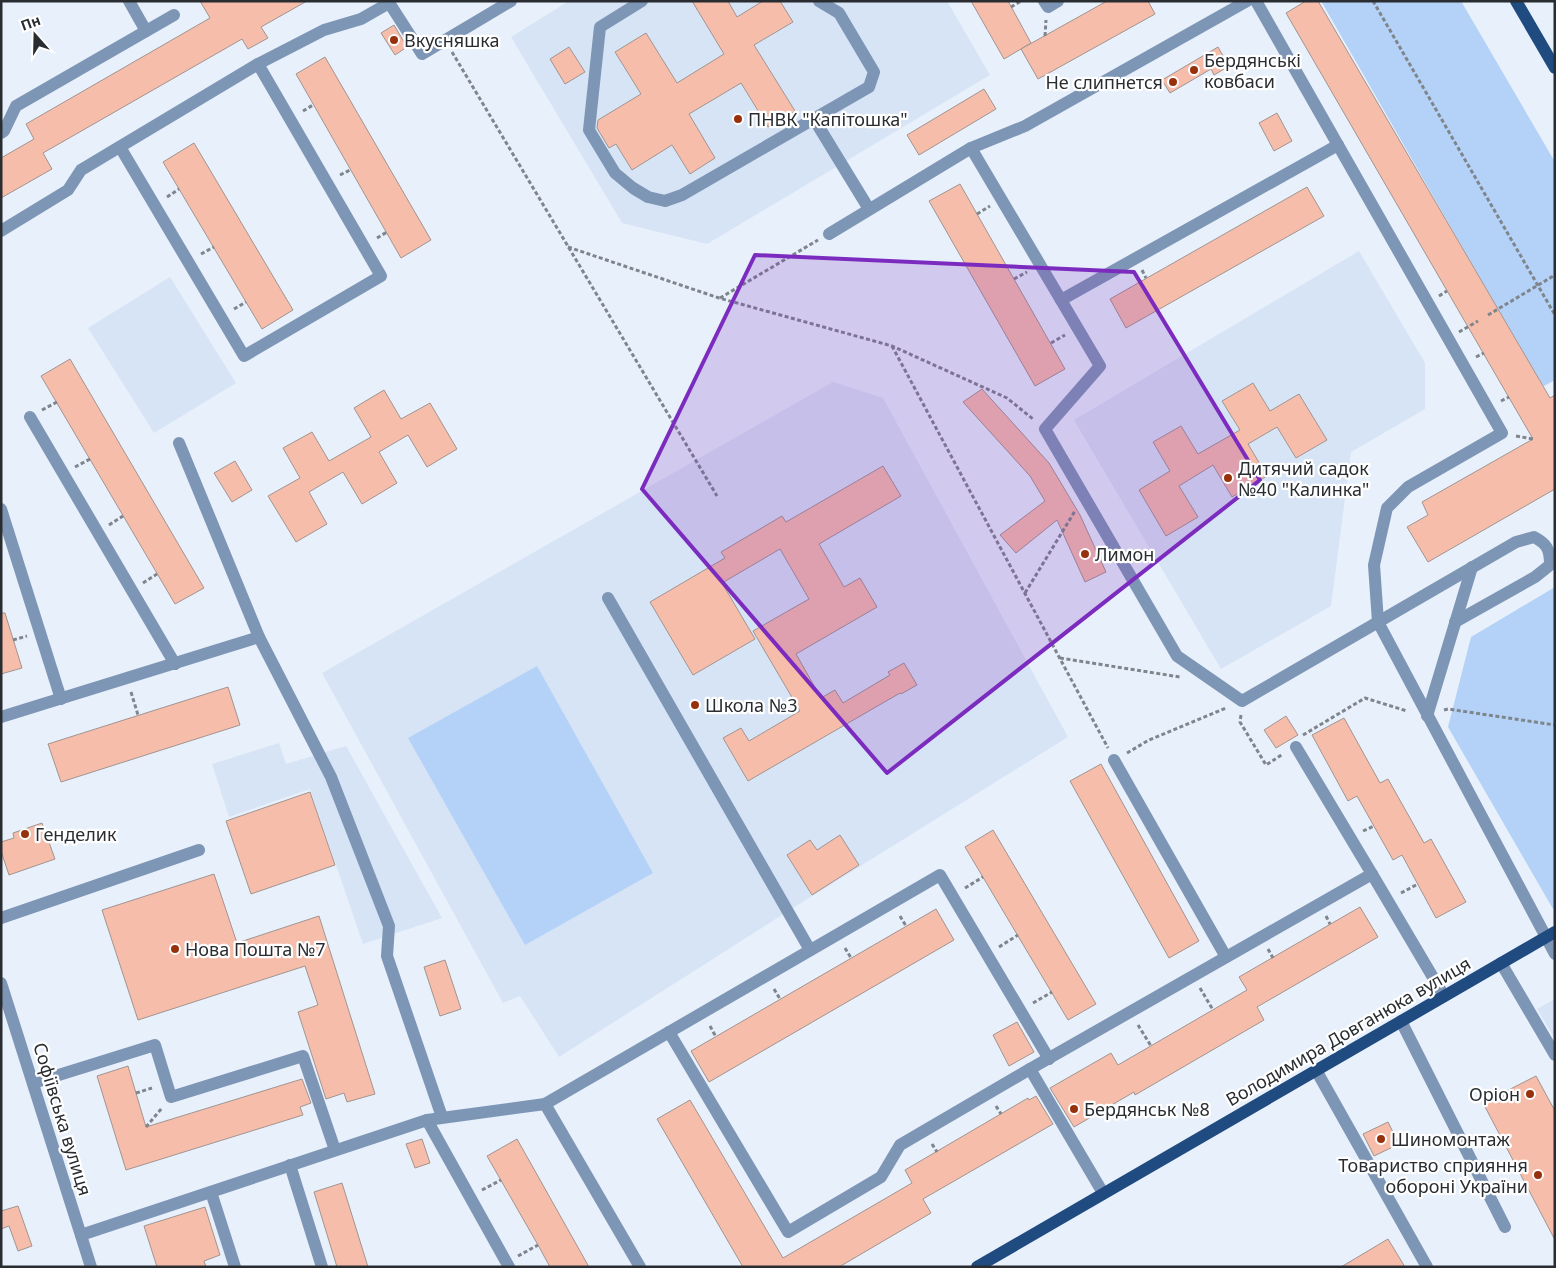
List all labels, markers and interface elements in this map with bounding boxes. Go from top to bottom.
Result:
north arrow [10,10,60,60]
text: Пн [18,10,43,35]
place label: Вкусняшка [404,28,500,52]
marker: Вкусняшка [388,34,400,46]
place label: Бердянські ковбаси [1204,48,1301,93]
marker: Бердянські ковбаси [1188,64,1200,76]
place label: Не слипнется [1045,70,1163,94]
marker: Не слипнется [1167,76,1179,88]
place label: ПНВК "Капітошка" [748,107,908,131]
marker: ПНВК "Капітошка" [732,113,744,125]
place label: Дитячий садок №40 "Калинка" [1238,456,1369,501]
marker: Дитячий садок №40 "Калинка" [1222,472,1234,484]
place label: Лимон [1095,542,1154,566]
marker: Лимон [1079,548,1091,560]
place label: Школа №3 [705,693,797,717]
marker: Школа №3 [689,699,701,711]
place label: Генделик [35,822,117,846]
marker: Генделик [19,828,31,840]
place label: Нова Пошта №7 [185,937,326,961]
marker: Нова Пошта №7 [169,943,181,955]
street label: Володимира Довганюка вулиця [1221,951,1475,1111]
street label: Софіївська вулиця [28,1040,98,1198]
place label: Оріон [1469,1082,1520,1106]
marker: Оріон [1524,1088,1536,1100]
place label: Бердянськ №8 [1084,1097,1210,1121]
marker: Бердянськ №8 [1068,1103,1080,1115]
place label: Шиномонтаж [1391,1127,1510,1151]
marker: Шиномонтаж [1375,1133,1387,1145]
place label: Товариство сприяння обороні України [1338,1153,1528,1198]
marker: Товариство сприяння обороні України [1532,1169,1544,1181]

